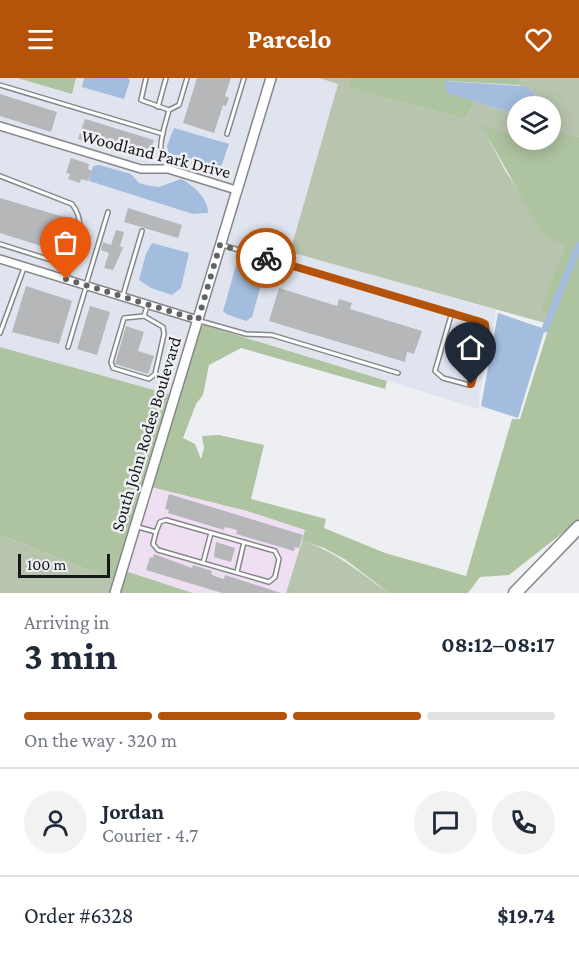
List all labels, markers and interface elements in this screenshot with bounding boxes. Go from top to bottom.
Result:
icon: menu [24,23,57,56]
icon: heart [522,23,555,56]
text: Parcelo [247,24,332,54]
map controls [507,96,561,150]
button: layers [507,96,561,150]
street label: Woodland Park Drive [79,126,233,182]
pin [40,217,91,279]
icon: bag [49,226,82,259]
courier [236,228,296,288]
icon: bike [250,242,283,275]
pin [445,322,496,384]
icon: home [454,331,487,364]
street label: South John Rodes Boulevard [107,334,185,534]
scale bar [18,551,110,579]
text: 100 m [27,556,66,573]
text: Arriving in [24,611,109,633]
text: 08:12–08:17 [441,632,555,657]
text: 3 min [24,634,117,677]
text: On the way · 320 m [24,729,177,751]
button: person [24,791,87,854]
button: chat [414,791,477,854]
button: phone [492,791,555,854]
text: Jordan [102,799,164,824]
text: Courier · 4.7 [102,824,198,846]
text: Order #6328 [24,903,134,928]
text: $19.74 [497,903,555,928]

